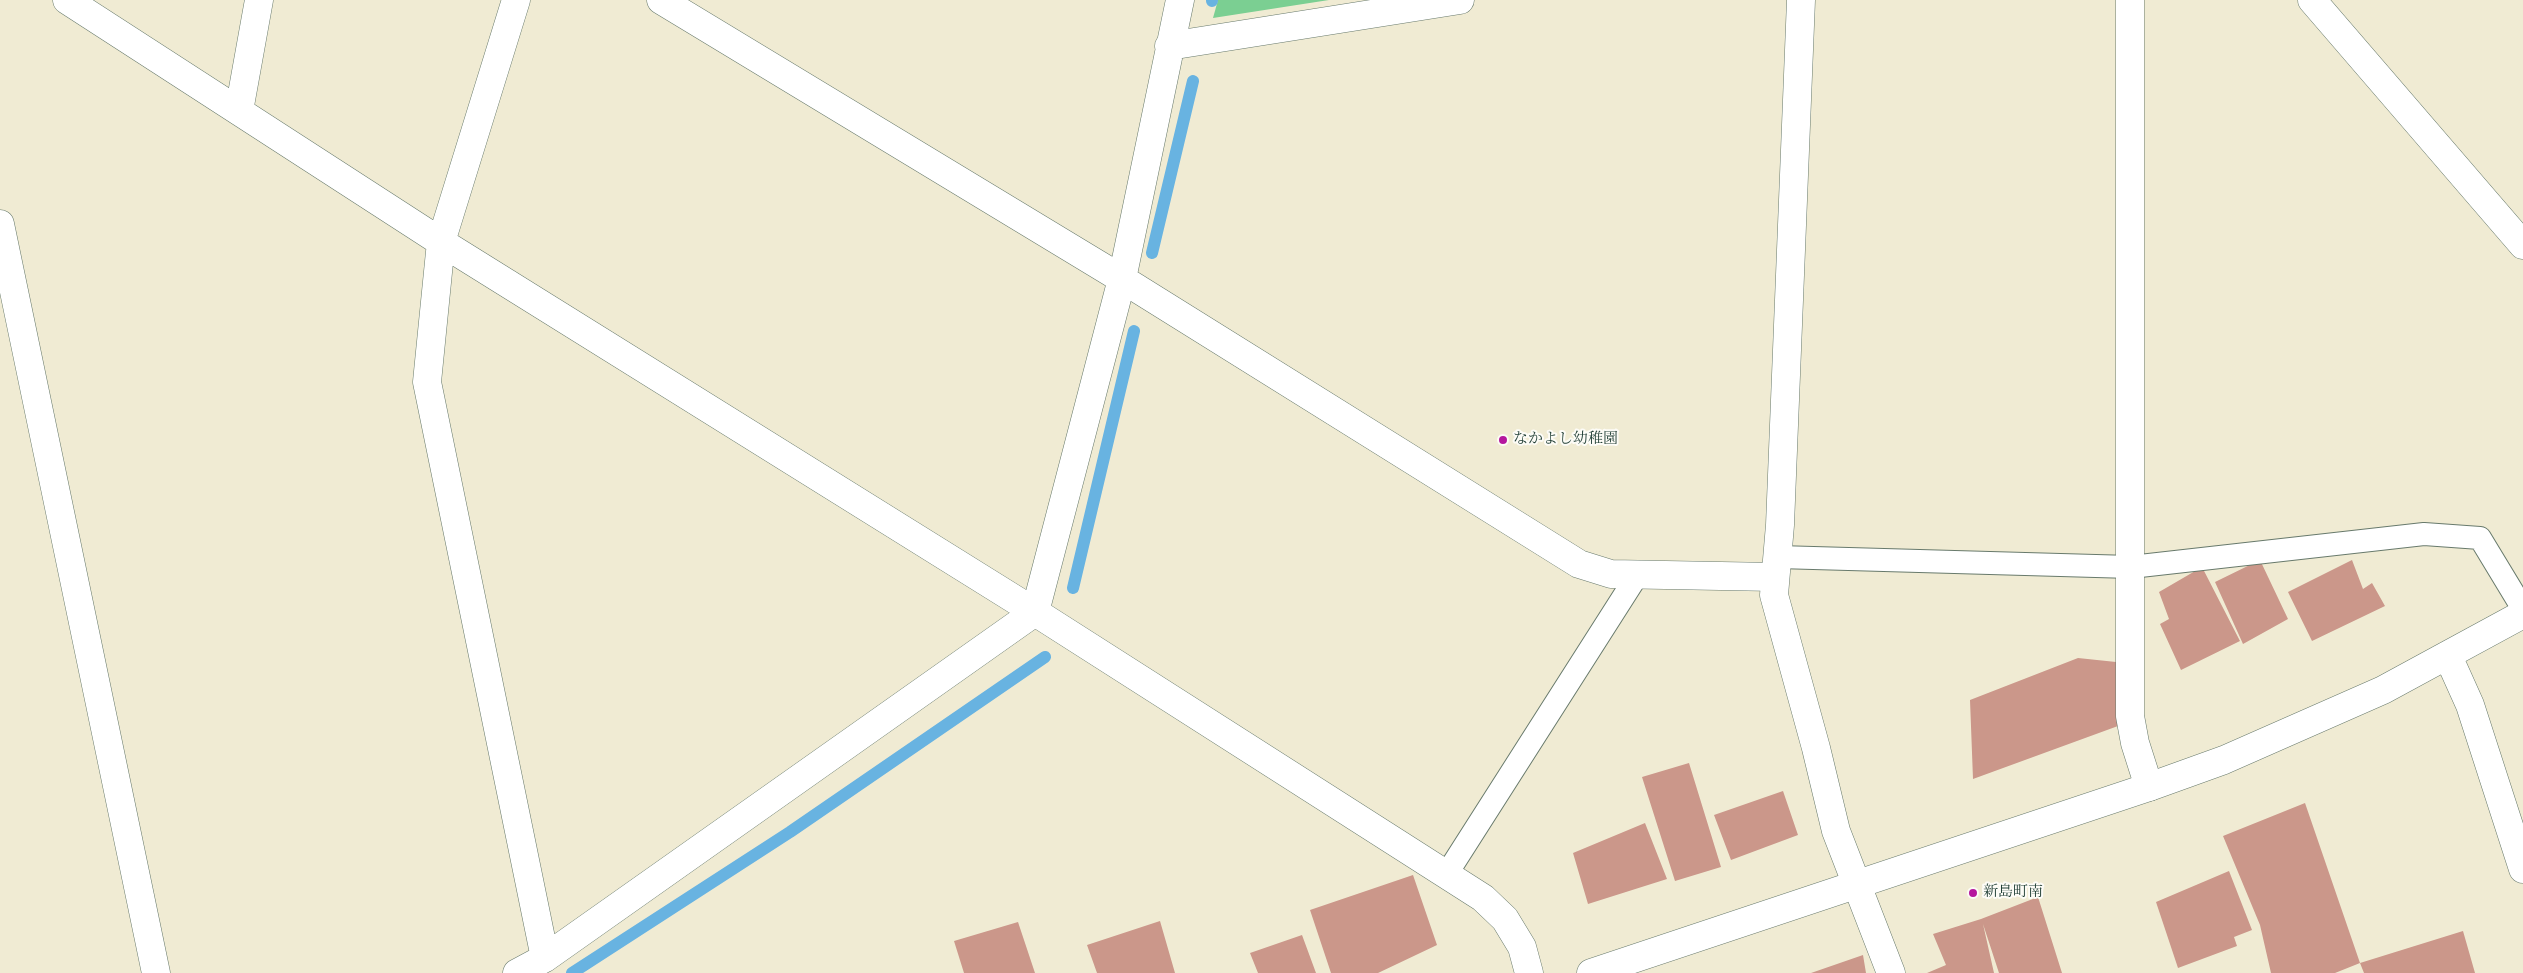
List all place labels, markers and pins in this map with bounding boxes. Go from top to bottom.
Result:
place label: なかよし幼稚園 [1513,431,1618,449]
marker: なかよし幼稚園 [1497,434,1509,446]
place label: 新島町南 [1983,884,2043,902]
marker: 新島町南 [1967,887,1979,899]

